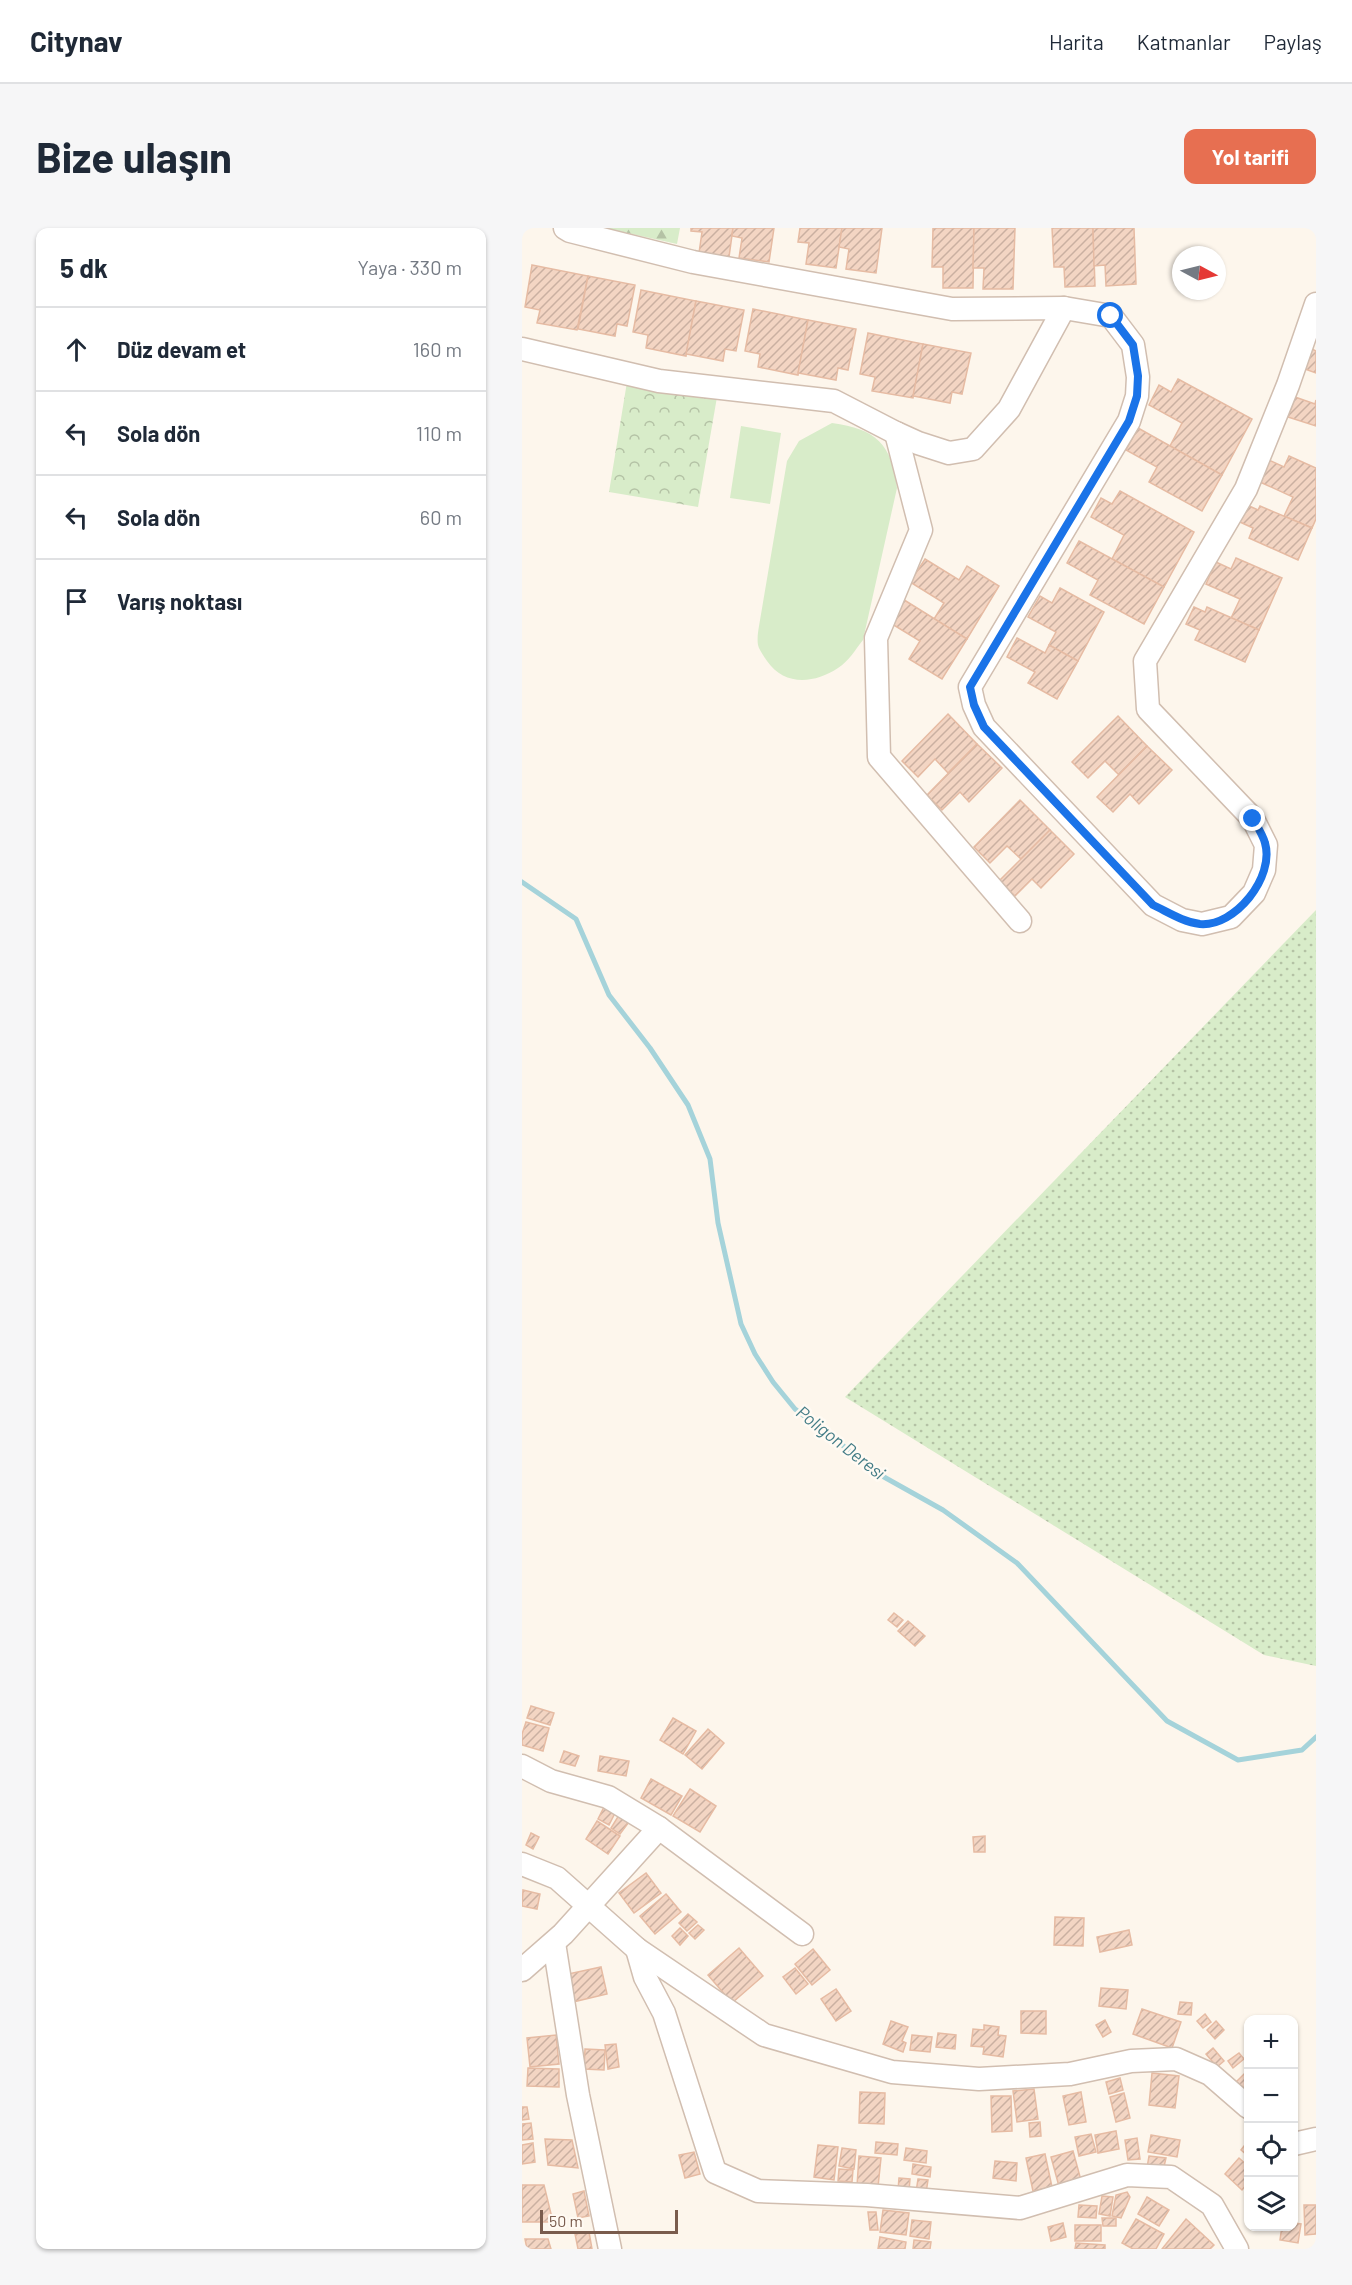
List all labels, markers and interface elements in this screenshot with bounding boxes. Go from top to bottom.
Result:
text: Citynav [30,24,123,58]
text: Harita [1049,29,1104,54]
text: Katmanlar [1137,29,1231,54]
text: Paylaş [1264,29,1322,54]
button: Yol tarifi [1184,129,1316,184]
text: Bize ulaşın [36,131,232,181]
north arrow [1172,246,1226,300]
text: 5 dk [60,252,108,283]
text: Yaya · 330 m [358,255,462,279]
route start [1097,302,1123,328]
icon: ahead [60,333,93,366]
text: Düz devam et [117,336,246,362]
text: 160 m [413,337,462,361]
icon: left [60,417,93,450]
text: Sola dön [117,420,200,446]
text: 110 m [416,421,462,445]
icon: left [60,501,93,534]
text: Sola dön [117,504,200,530]
text: 60 m [420,505,462,529]
icon: arrive [60,585,93,618]
text: Varış noktası [117,588,242,614]
route end [1239,805,1265,831]
water label: Poligon Deresi [792,1401,890,1484]
map controls [1244,2015,1298,2231]
button: + [1244,2015,1298,2069]
button: − [1244,2069,1298,2123]
button: locate [1244,2123,1298,2177]
button: layers [1244,2177,1298,2231]
scale bar [540,2207,678,2234]
text: 50 m [549,2211,583,2230]

